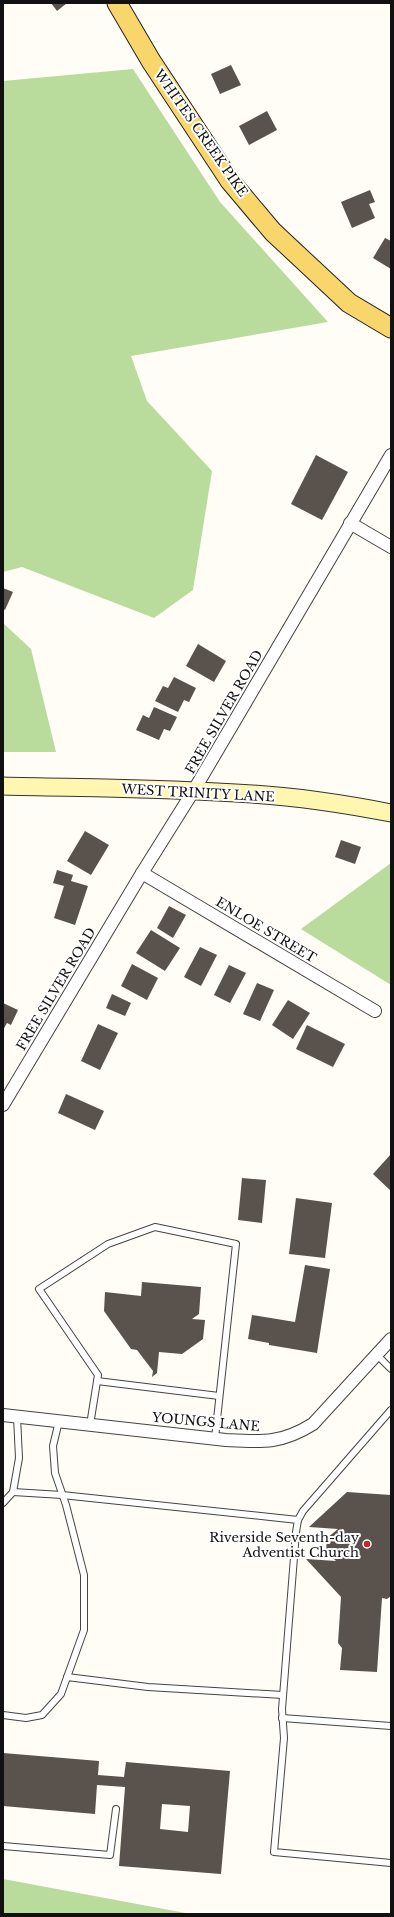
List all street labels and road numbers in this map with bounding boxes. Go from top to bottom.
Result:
street label: WHITES CREEK PIKE [150,65,251,200]
street label: FREE SILVER ROAD [182,647,266,777]
street label: WEST TRINITY LANE [120,780,275,806]
street label: ENLOE STREET [213,893,320,967]
street label: FREE SILVER ROAD [13,925,99,1053]
street label: YOUNGS LANE [150,1409,261,1435]

